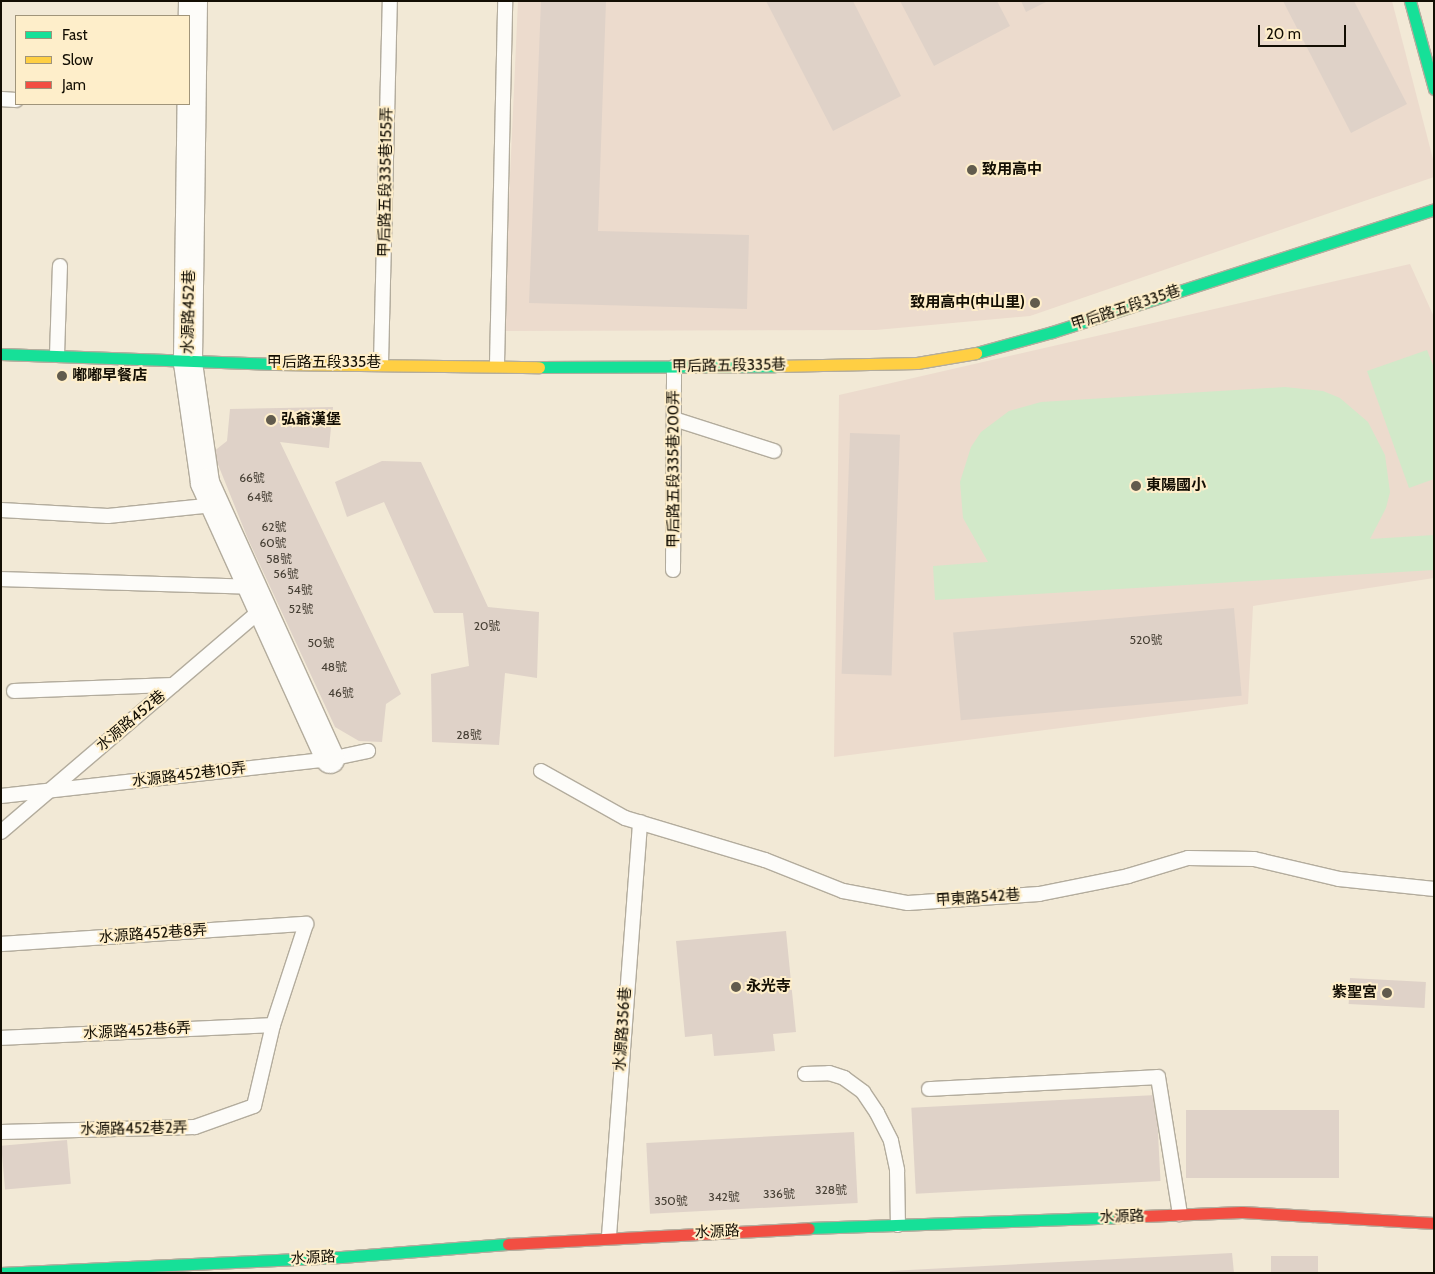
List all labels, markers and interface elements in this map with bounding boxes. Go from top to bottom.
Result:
legend [15,15,190,105]
scale bar [1260,15,1348,47]
text: 20 m [1266,25,1301,43]
text: Fast [62,26,87,44]
text: Slow [62,51,93,69]
text: Jam [62,76,86,94]
street label: 甲后路五段335巷155弄 [376,107,396,257]
place label: 致用高中 [982,161,1042,179]
marker: 致用高中 [966,164,978,176]
street label: 水源路452巷 [179,270,199,354]
street label: 甲后路五段335巷 [1069,282,1183,334]
place label: 致用高中(中山里) [910,294,1025,312]
marker: 致用高中(中山里) [1029,297,1041,309]
street label: 甲后路五段335巷 [267,354,381,372]
street label: 甲后路五段335巷 [672,356,786,376]
place label: 嘟嘟早餐店 [72,367,147,385]
marker: 嘟嘟早餐店 [56,370,68,382]
street label: 甲后路五段335巷200弄 [665,390,683,548]
place label: 弘爺漢堡 [281,411,341,429]
marker: 弘爺漢堡 [265,414,277,426]
house number: 66號 [239,471,265,485]
place label: 東陽國小 [1146,477,1206,495]
marker: 東陽國小 [1130,480,1142,492]
house number: 64號 [247,490,273,504]
house number: 62號 [261,520,287,534]
house number: 60號 [259,536,287,550]
house number: 58號 [266,552,292,566]
house number: 56號 [273,567,299,581]
house number: 54號 [287,583,313,597]
house number: 52號 [289,602,313,616]
house number: 20號 [474,619,500,633]
house number: 520號 [1129,633,1163,647]
house number: 50號 [308,636,334,650]
house number: 48號 [321,660,347,674]
house number: 46號 [328,686,354,700]
street label: 水源路452巷 [93,687,169,755]
house number: 28號 [456,728,482,742]
street label: 水源路452巷10弄 [131,759,247,791]
street label: 甲東路542巷 [935,886,1021,910]
street label: 水源路452巷8弄 [98,921,208,947]
place label: 永光寺 [746,978,791,996]
marker: 永光寺 [730,981,742,993]
place label: 紫聖宮 [1332,984,1377,1002]
street label: 水源路356巷 [611,986,635,1072]
marker: 紫聖宮 [1381,987,1393,999]
street label: 水源路452巷6弄 [83,1019,191,1043]
street label: 水源路452巷2弄 [80,1119,188,1139]
house number: 328號 [815,1183,847,1197]
house number: 336號 [763,1187,795,1201]
house number: 342號 [708,1190,740,1204]
house number: 350號 [654,1194,688,1208]
street label: 水源路 [1099,1207,1145,1227]
street label: 水源路 [694,1222,740,1242]
street label: 水源路 [290,1248,336,1268]

